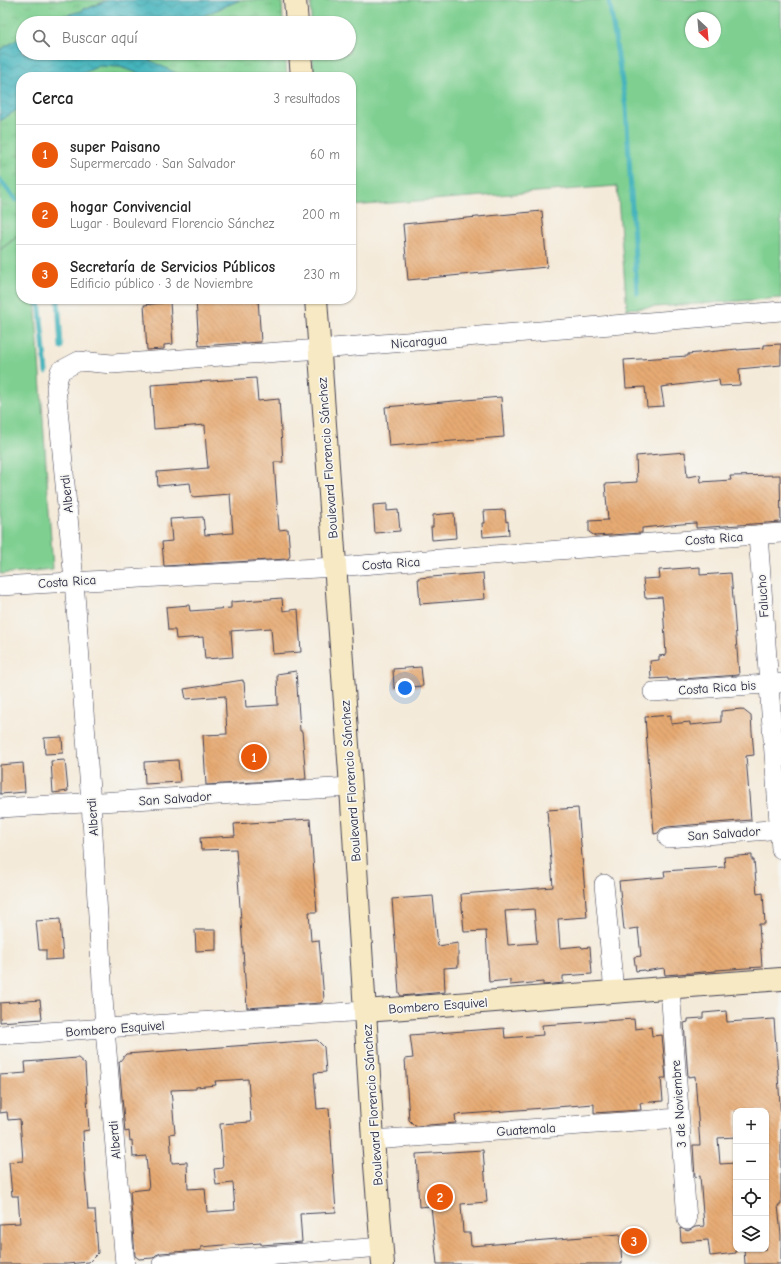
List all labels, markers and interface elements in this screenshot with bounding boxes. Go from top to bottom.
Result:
north arrow [685,12,721,48]
search box [16,16,356,60]
icon: search [30,27,52,49]
text: Buscar aquí [62,29,138,47]
text: Cerca [32,89,74,108]
text: 3 resultados [274,91,340,106]
text: super Paisano [70,138,160,156]
text: 1 [42,147,48,162]
text: 60 m [310,147,340,162]
text: Supermercado · San Salvador [70,156,235,171]
text: hogar Convivencial [70,198,191,216]
text: 2 [42,207,48,222]
text: 200 m [302,207,340,222]
text: Lugar · Boulevard Florencio Sánchez [70,216,274,231]
text: Secretaría de Servicios Públicos [70,258,275,276]
text: 3 [42,267,48,282]
text: 230 m [304,267,340,282]
text: Edificio público · 3 de Noviembre [70,276,253,291]
street label: Nicaragua [390,332,448,351]
street label: Boulevard Florencio Sánchez [314,377,341,539]
street label: Alberdi [57,474,76,514]
street label: Costa Rica [684,529,744,548]
street label: Costa Rica [361,554,421,573]
street label: Costa Rica [37,572,97,591]
street label: Falucho [754,574,771,618]
street label: Costa Rica bis [678,677,756,698]
your location [395,678,415,698]
street label: Boulevard Florencio Sánchez [337,700,364,862]
pin: 1 [241,742,267,772]
street label: San Salvador [138,788,213,809]
street label: Alberdi [84,797,101,837]
street label: San Salvador [687,823,762,844]
street label: Bombero Esquivel [388,995,488,1016]
street label: Bombero Esquivel [65,1018,165,1039]
street label: Boulevard Florencio Sánchez [359,1024,386,1186]
street label: 3 de Noviembre [668,1059,689,1148]
map controls [733,1108,769,1252]
button: + [733,1108,769,1144]
street label: Alberdi [105,1120,124,1160]
street label: Guatemala [496,1120,556,1139]
button: − [733,1144,769,1180]
button: locate [733,1180,769,1216]
pin: 2 [427,1182,453,1212]
button: layers [733,1216,769,1252]
pin: 3 [621,1226,647,1256]

